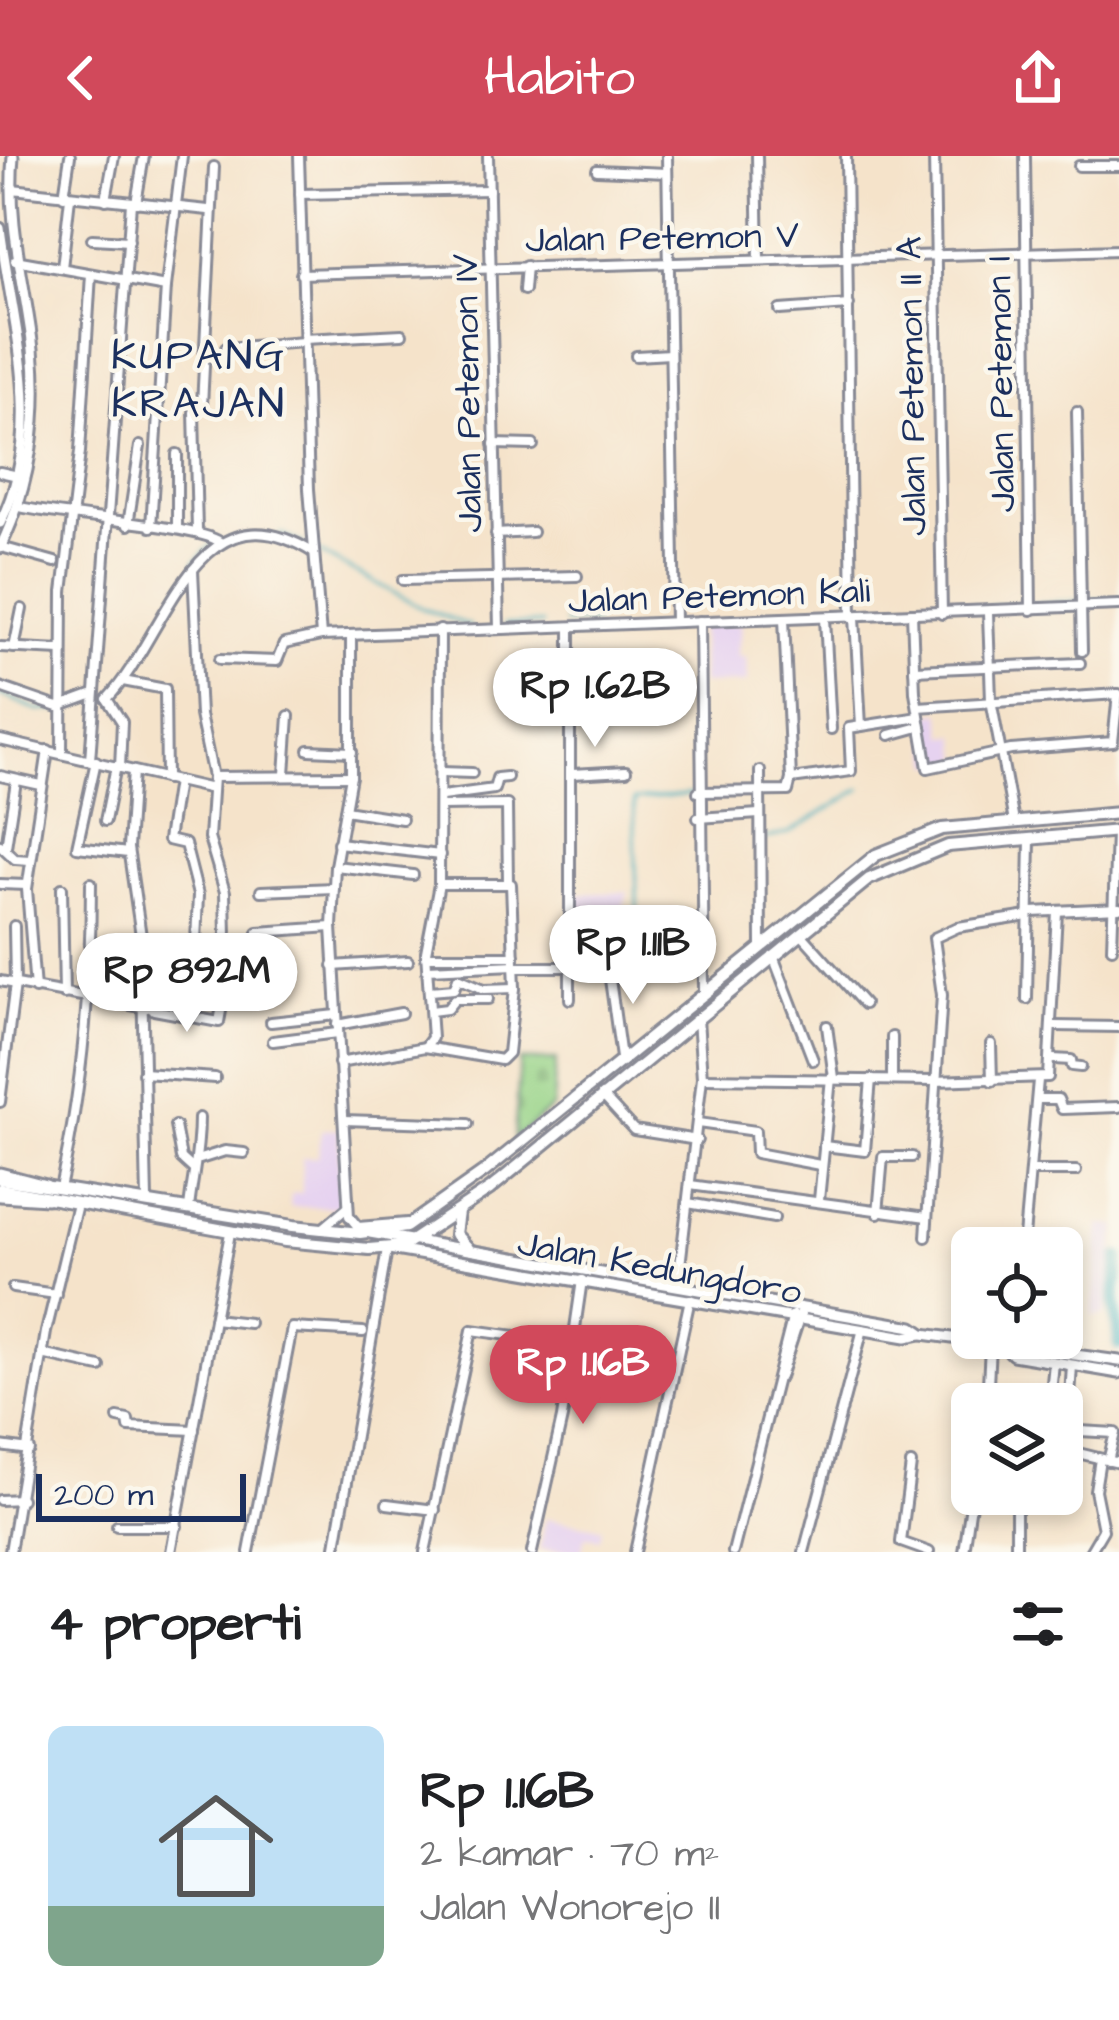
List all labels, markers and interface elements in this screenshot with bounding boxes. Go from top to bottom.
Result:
text: Habito [484,41,635,116]
icon: back [48,45,114,111]
icon: share [1005,45,1071,111]
street label: Jalan Petemon V [525,211,800,266]
street label: Jalan Petemon II A [884,236,941,536]
street label: Jalan Petemon IV [441,253,496,533]
street label: Jalan Petemon I [974,255,1029,513]
district label: KUPANG KRAJAN [111,328,287,434]
street label: Jalan Petemon Kali [567,566,871,627]
pin: Rp 1.62B [471,648,719,750]
text: Rp 1.62B [520,660,670,714]
pin: Rp 1.11B [509,905,757,1007]
text: Rp 1.11B [576,917,690,971]
pin: Rp 892M [76,933,298,1035]
text: Rp 892M [103,945,271,999]
street label: Jalan Kedungdoro [514,1218,805,1319]
map controls [951,1227,1083,1515]
button: locate [951,1227,1083,1359]
pin: Rp 1.16B [459,1325,707,1427]
text: Rp 1.16B [517,1337,649,1391]
button: layers [951,1383,1083,1515]
scale bar [36,1468,246,1521]
text: 200 m [54,1472,153,1518]
text: 4 properti [48,1589,301,1660]
icon: filters [1005,1591,1071,1657]
text: Rp 1.16B [420,1757,594,1828]
icon: home [144,1774,288,1918]
text: 2 kamar · 70 m² [420,1828,719,1882]
text: Jalan Wonorejo II [420,1882,721,1936]

